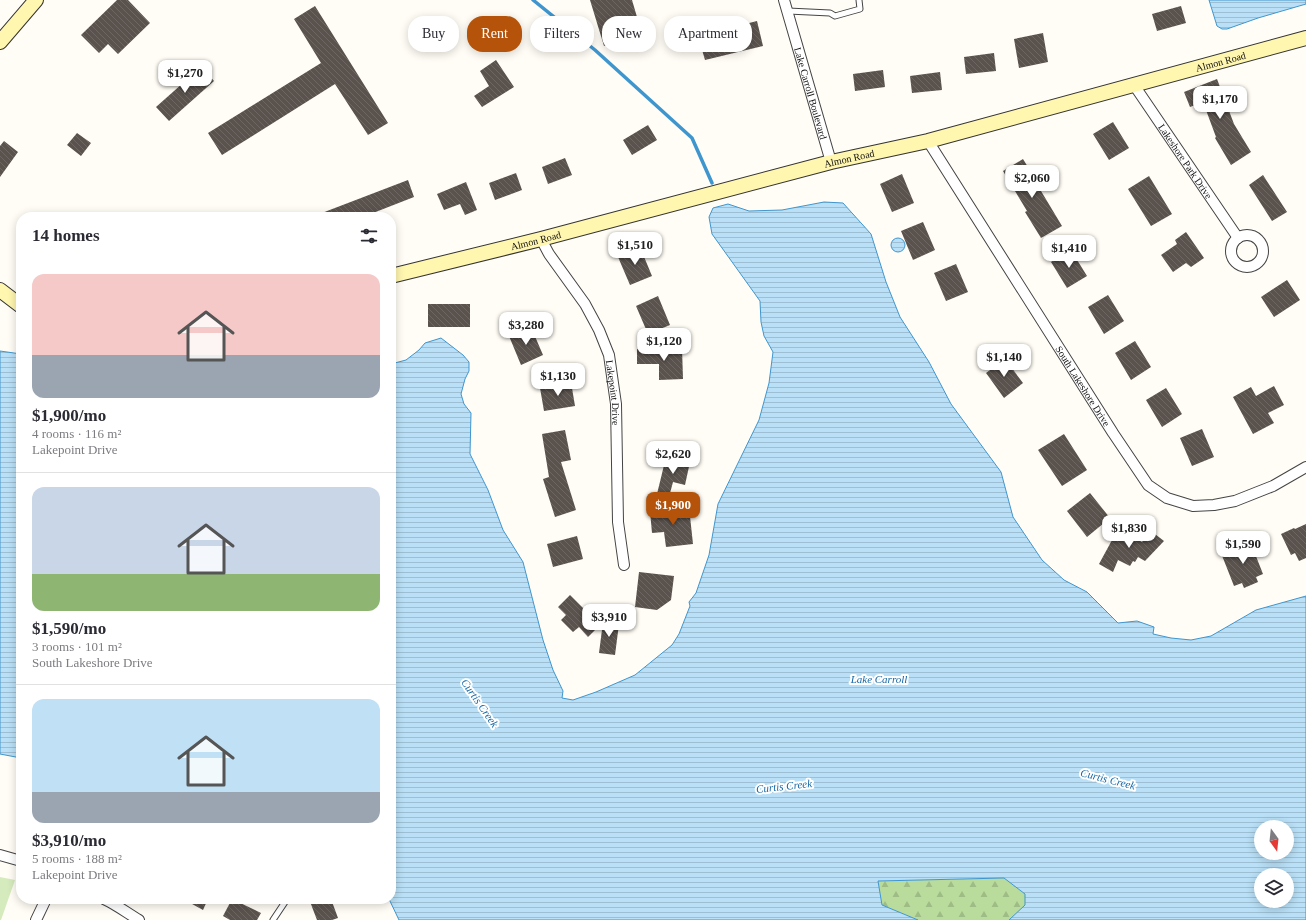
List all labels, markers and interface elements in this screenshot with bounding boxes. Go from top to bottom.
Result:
chip: Buy [408,16,459,52]
chip: Rent [467,16,522,52]
chip: Filters [530,16,594,52]
chip: New [602,16,656,52]
chip: Apartment [664,16,752,52]
street label: Lake Carroll Boulevard [792,46,830,140]
street label: Almon Road [1194,49,1247,73]
pin: $1,270 [152,60,218,94]
text: $1,270 [167,65,203,80]
pin: $1,170 [1187,86,1253,120]
text: $1,170 [1202,91,1238,106]
street label: Lakeshore Park Drive [1156,122,1215,201]
street label: Almon Road [823,147,875,169]
pin: $2,060 [999,165,1065,199]
text: $2,060 [1014,170,1050,185]
icon: filters [358,225,380,247]
text: 14 homes [32,226,100,245]
street label: Almon Road [509,228,562,252]
pin: $1,510 [602,232,668,266]
pin: $1,410 [1036,235,1102,269]
text: $1,510 [617,237,653,252]
text: $1,410 [1051,240,1087,255]
icon: home [170,300,242,372]
pin: $3,280 [493,312,559,346]
text: $3,280 [508,317,544,332]
pin: $1,120 [631,328,697,362]
text: $1,120 [646,333,682,348]
pin: $1,140 [971,344,1037,378]
street label: South Lakeshore Drive [1054,344,1113,429]
text: $1,140 [986,349,1022,364]
street label: Lakepoint Drive [604,359,622,426]
pin: $1,130 [525,363,591,397]
text: $1,130 [540,368,576,383]
text: $1,900/mo [32,406,106,425]
text: 4 rooms · 116 m² [32,426,121,441]
pin: $2,620 [640,441,706,475]
text: Lakepoint Drive [32,442,118,457]
text: $2,620 [655,446,691,461]
pin: $1,900 [640,492,706,526]
text: $1,900 [655,497,691,512]
icon: home [170,513,242,585]
pin: $1,830 [1096,515,1162,549]
text: $1,830 [1111,520,1147,535]
pin: $1,590 [1210,531,1276,565]
text: $1,590 [1225,536,1261,551]
pin: $3,910 [576,604,642,638]
text: $3,910 [591,609,627,624]
text: $1,590/mo [32,619,106,638]
text: 3 rooms · 101 m² [32,639,122,654]
text: South Lakeshore Drive [32,655,153,670]
water label: Lake Carroll [850,673,907,685]
water label: Curtis Creek [459,677,502,730]
icon: home [170,725,242,797]
water label: Curtis Creek [1079,766,1138,792]
water label: Curtis Creek [755,777,814,795]
north arrow [1254,820,1294,860]
map controls [1254,820,1294,908]
text: $3,910/mo [32,831,106,850]
text: 5 rooms · 188 m² [32,851,122,866]
text: Lakepoint Drive [32,867,118,882]
button: layers [1254,868,1294,908]

